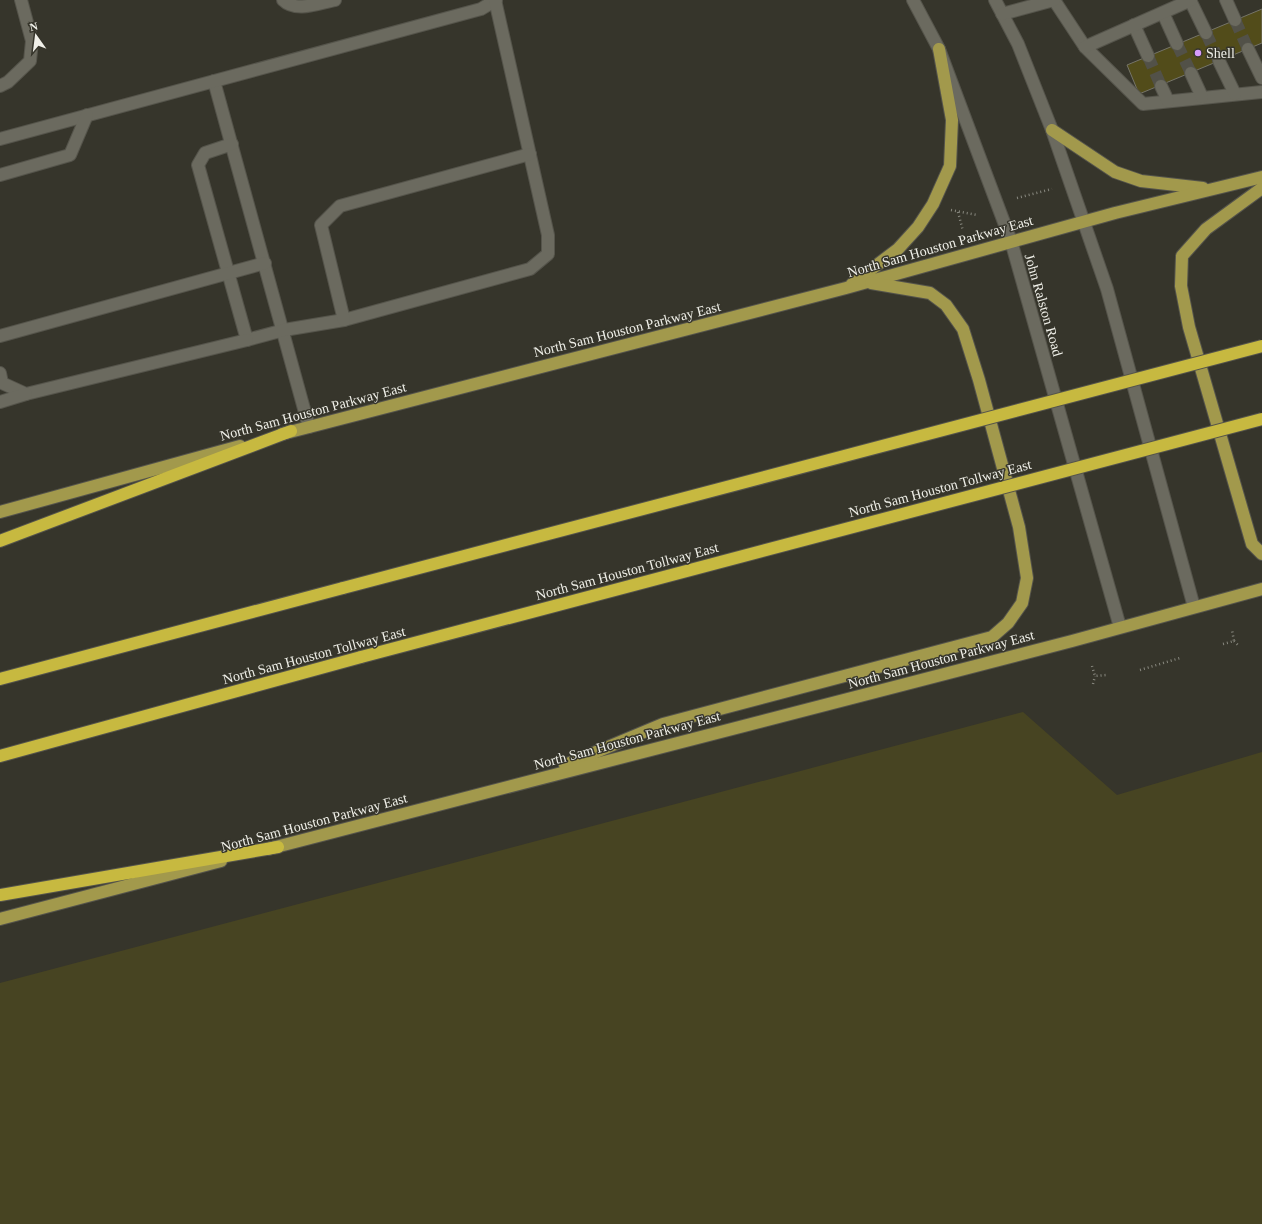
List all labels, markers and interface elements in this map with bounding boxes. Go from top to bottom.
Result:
north arrow [16,16,56,56]
text: N [28,20,39,33]
place label: Shell [1206,46,1235,61]
marker: Shell [1193,48,1203,58]
street label: North Sam Houston Parkway East [846,213,1035,280]
street label: John Ralston Road [1022,252,1065,358]
street label: North Sam Houston Parkway East [532,299,722,360]
street label: North Sam Houston Parkway East [218,379,408,444]
street label: North Sam Houston Tollway East [847,457,1033,520]
street label: North Sam Houston Tollway East [534,540,720,603]
street label: North Sam Houston Tollway East [221,624,407,687]
street label: North Sam Houston Parkway East [846,627,1036,692]
street label: North Sam Houston Parkway East [532,708,722,773]
street label: North Sam Houston Parkway East [219,790,409,855]

